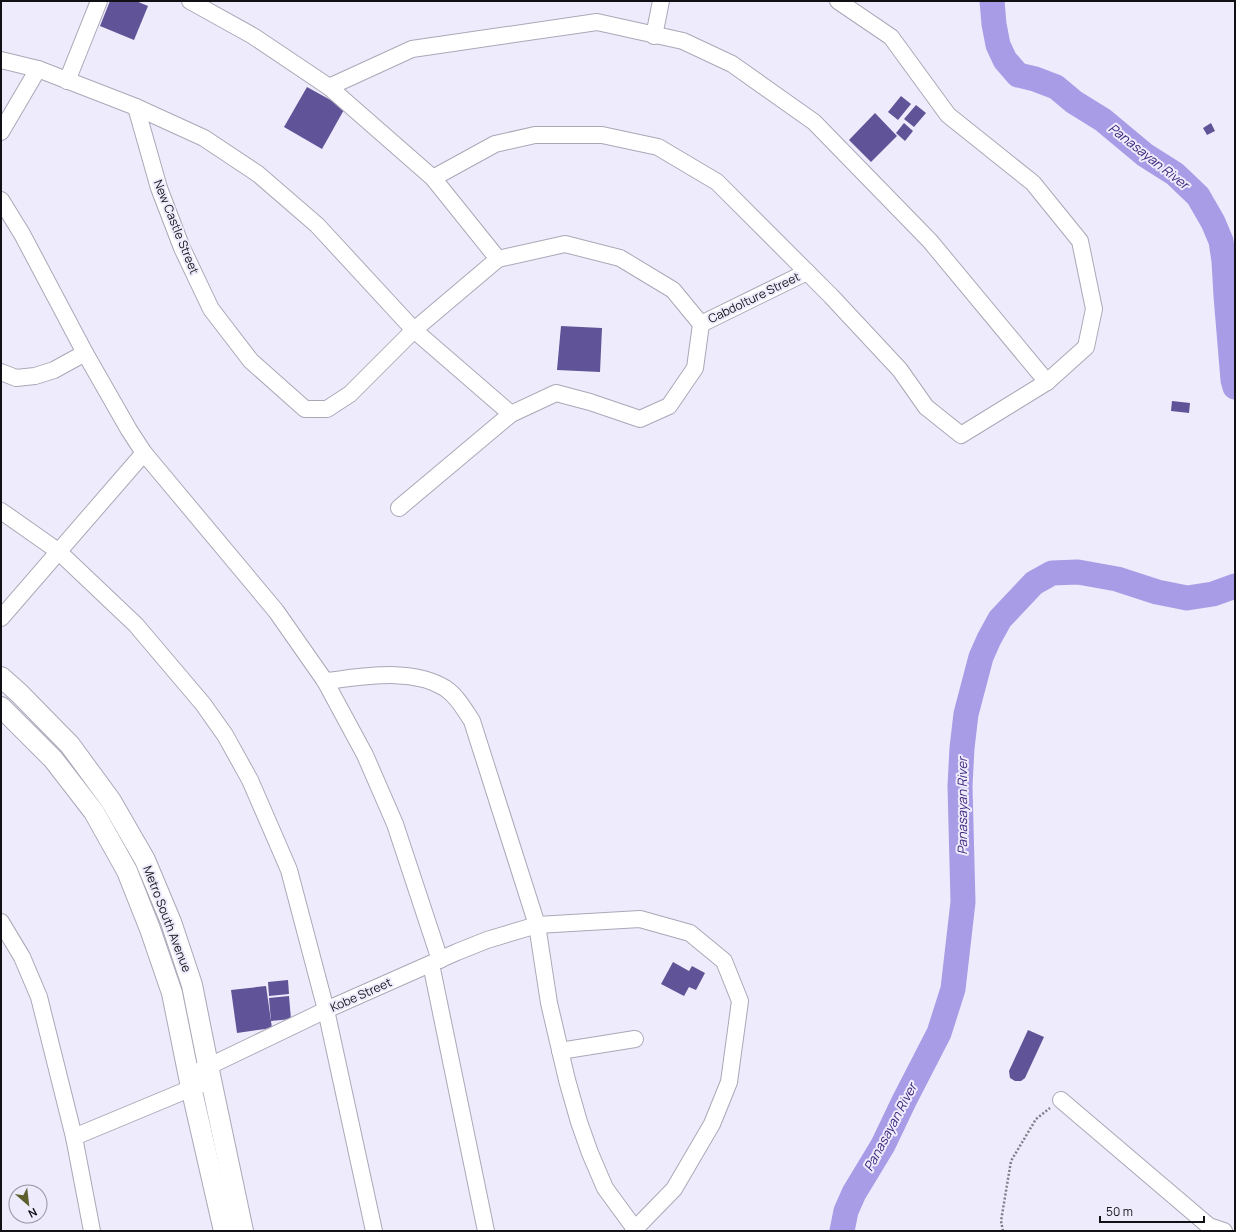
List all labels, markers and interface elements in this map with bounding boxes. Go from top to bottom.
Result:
water label: Panasayan River [1105,119,1195,194]
street label: New Castle Street [150,177,203,277]
street label: Cabdolture Street [705,268,803,327]
water label: Panasayan River [953,755,971,855]
street label: Metro South Avenue [139,863,196,974]
street label: Kobe Street [327,973,394,1016]
water label: Panasayan River [859,1078,922,1174]
north arrow [8,1184,48,1224]
scale bar [1100,1198,1204,1224]
text: 50 m [1106,1203,1133,1220]
text: N [26,1205,40,1222]

